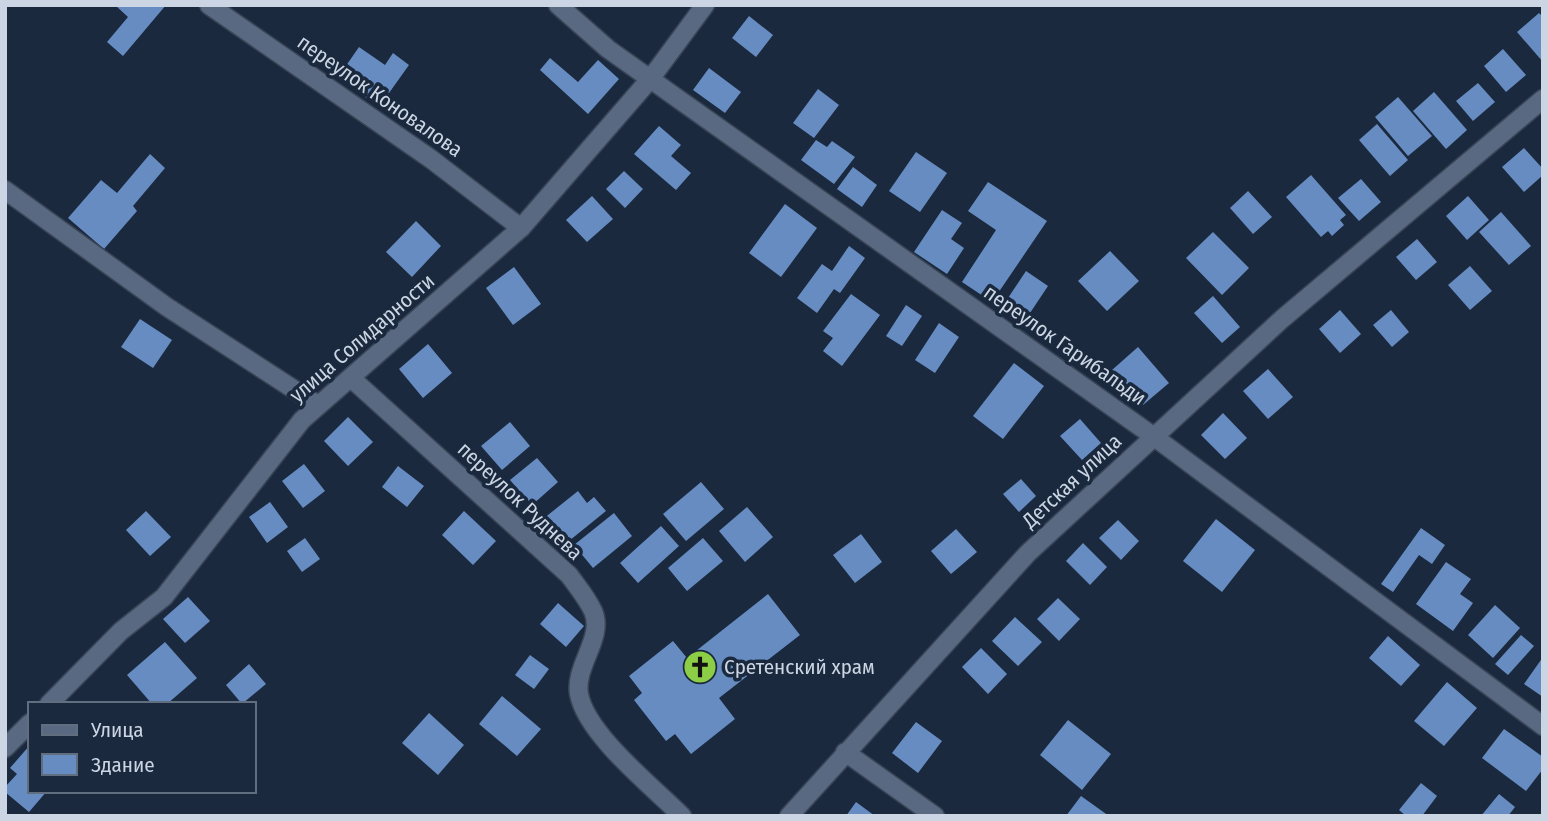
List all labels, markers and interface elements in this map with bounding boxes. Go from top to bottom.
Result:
street label: переулок Коновалова [292,29,468,163]
street label: улица Солидарности [284,268,440,408]
street label: переулок Гарибальди [979,279,1151,411]
street label: Детская улица [1016,428,1127,534]
street label: переулок Руднева [452,436,588,566]
church icon: Сретенский храм [681,648,719,686]
place label: Сретенский храм [724,654,875,680]
legend [28,702,256,793]
text: Улица [90,717,144,743]
text: Здание [91,752,155,778]

